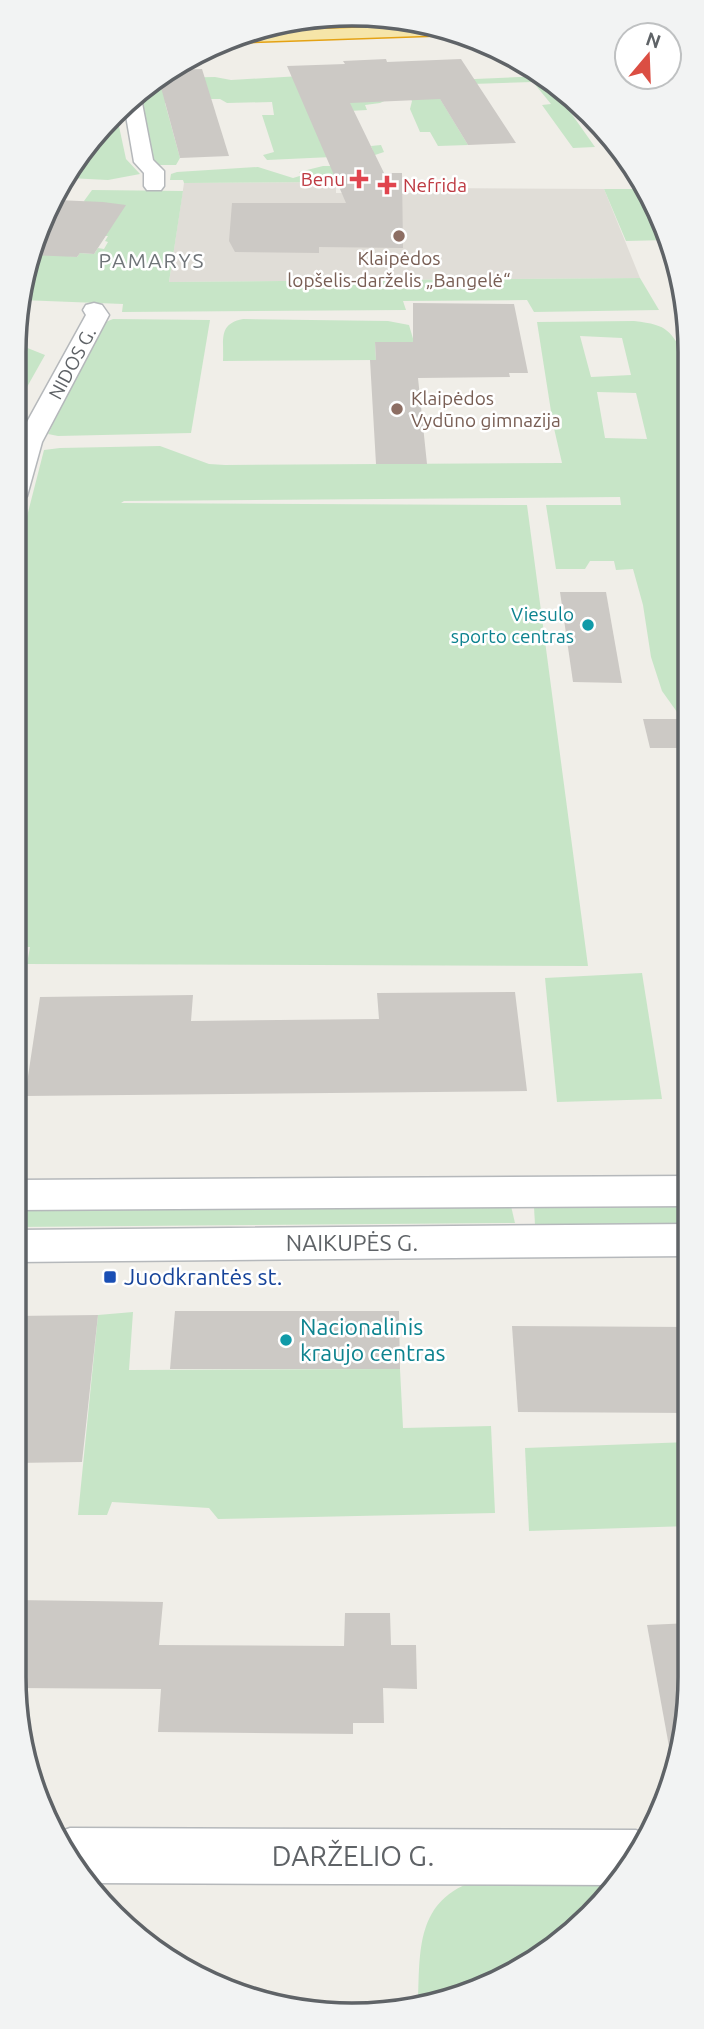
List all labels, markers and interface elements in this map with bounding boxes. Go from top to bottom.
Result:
north arrow [613,21,683,91]
text: N [643,27,664,53]
place label: Benu [301,168,345,190]
marker: Benu [351,171,367,187]
place label: Nefrida [403,174,467,196]
marker: Nefrida [377,175,397,195]
marker: Klaipėdos lopšelis-darželis „Bangelė“ [391,228,407,244]
place label: Klaipėdos lopšelis-darželis „Bangelė“ [287,247,511,291]
district label: PAMARYS [98,248,206,272]
street label: NIDOS G. [44,323,100,403]
place label: Klaipėdos Vydūno gimnazija [411,387,561,431]
marker: Klaipėdos Vydūno gimnazija [389,401,405,417]
place label: Viesulo sporto centras [451,603,574,647]
marker: Viesulo sporto centras [580,617,596,633]
street label: NAIKUPĖS G. [286,1230,418,1255]
place label: Juodkrantės st. [124,1264,283,1289]
marker: Juodkrantės st. [102,1269,118,1285]
place label: Nacionalinis kraujo centras [300,1314,446,1365]
marker: Nacionalinis kraujo centras [278,1332,294,1348]
street label: DARŽELIO G. [272,1839,434,1871]

